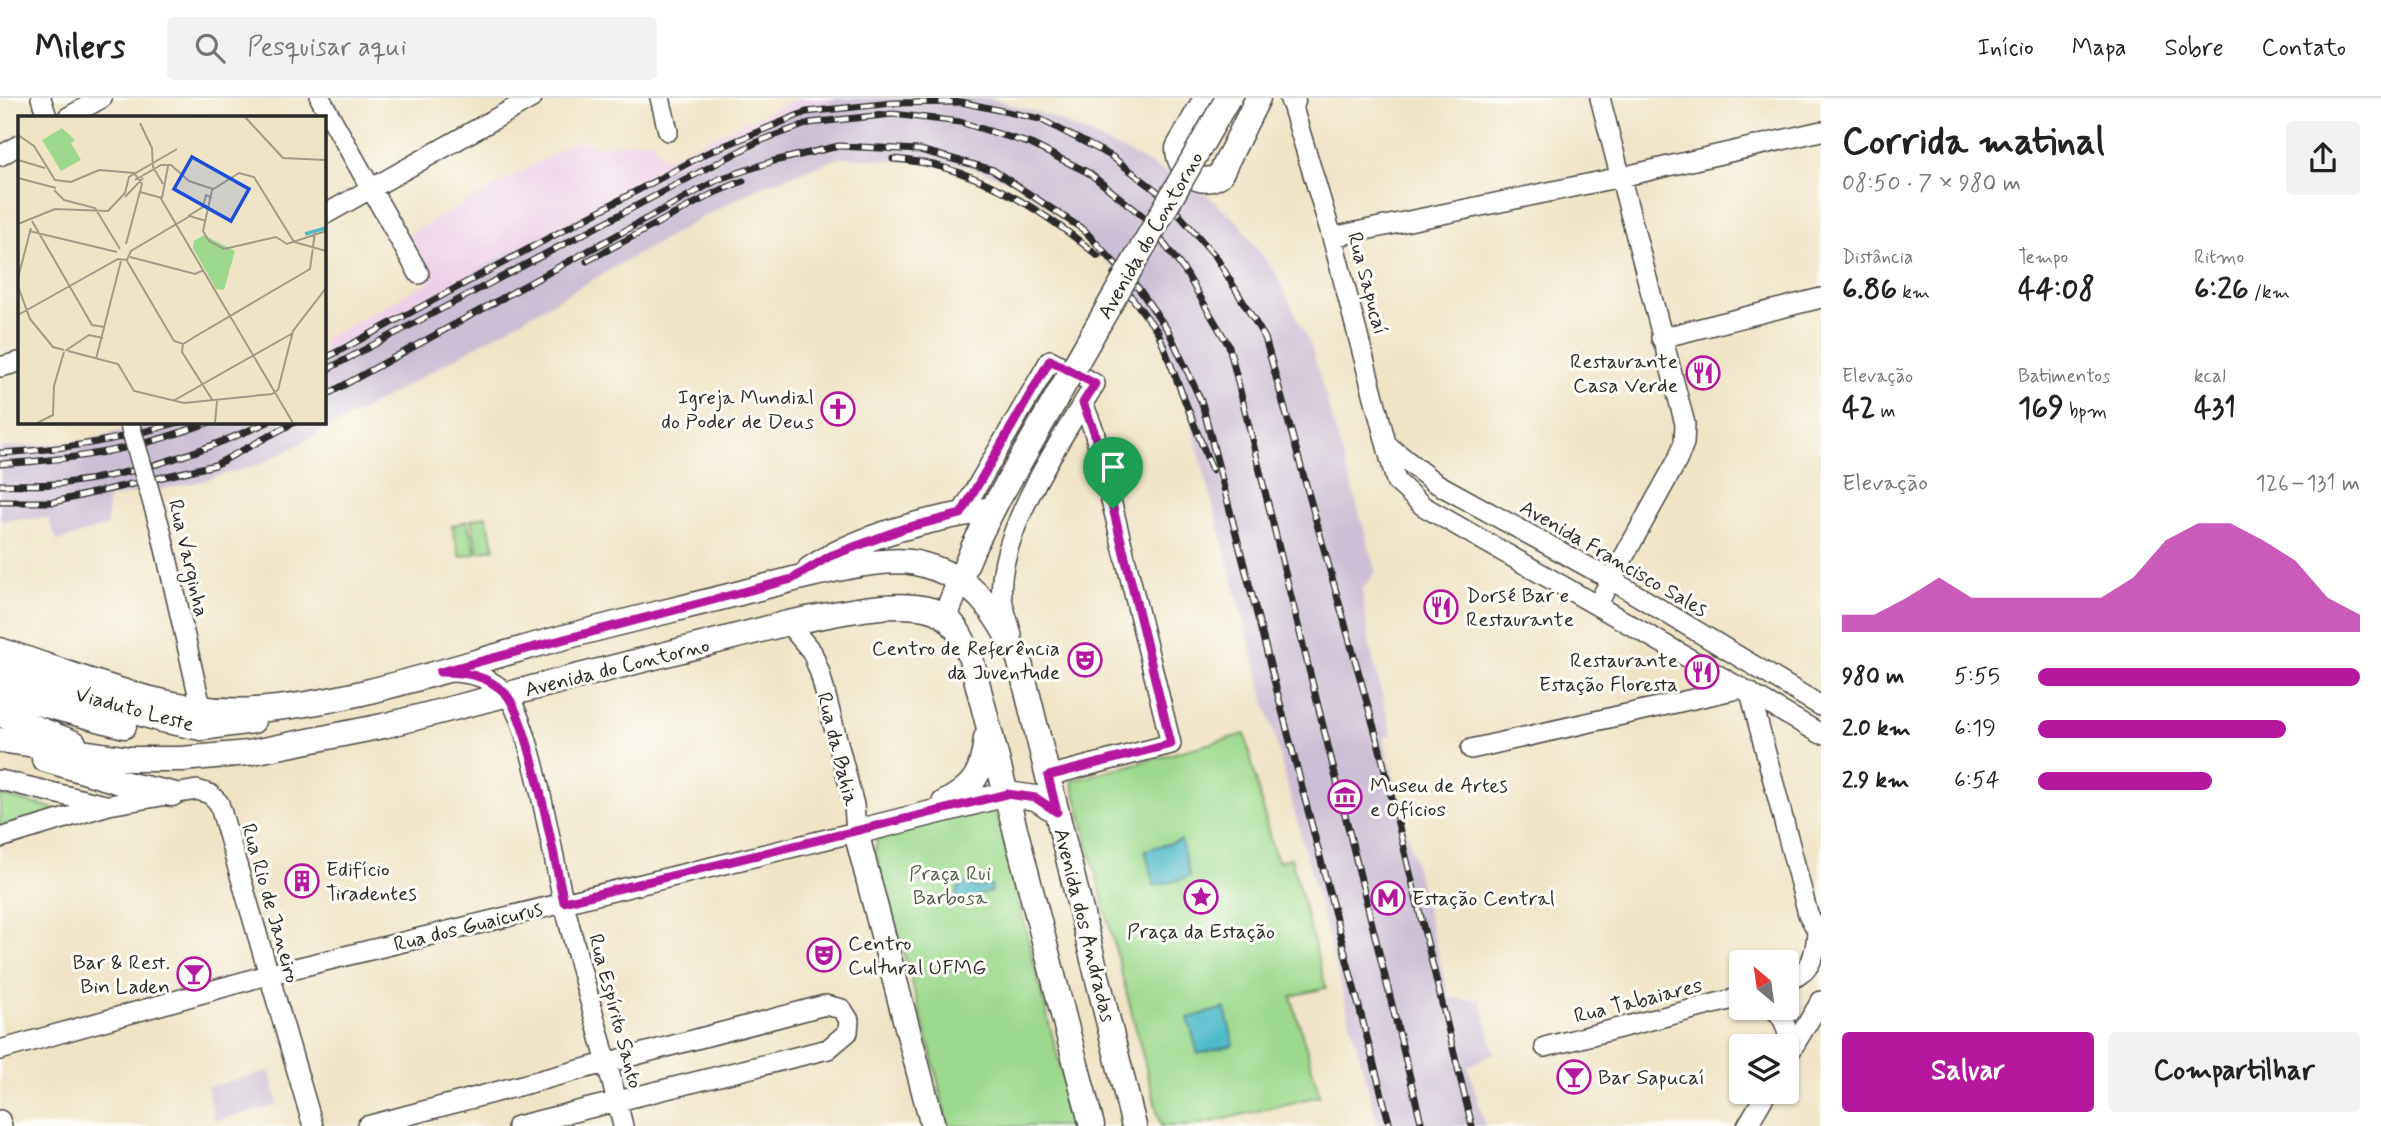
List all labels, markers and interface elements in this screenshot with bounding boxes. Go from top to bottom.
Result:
search box [167,17,657,80]
text: Milers [35,26,125,70]
icon: search [191,29,229,67]
text: Pesquisar aqui [247,31,407,65]
text: Início [1977,33,2034,64]
text: Mapa [2072,33,2126,64]
text: Sobre [2164,33,2224,64]
text: Contato [2262,33,2346,64]
inset map [18,116,326,424]
text: Corrida matinal [1842,118,2105,167]
button: share [2286,121,2360,195]
street label: Avenida do Contorno [1091,147,1210,324]
text: 08:50 · 7 × 980 m [1842,169,2021,199]
street label: Rua Sapucaí [1340,229,1394,338]
text: Distância [1842,245,1913,270]
text: Tempo [2018,245,2068,270]
text: Ritmo [2194,245,2244,270]
text: 6.86 [1842,270,1897,309]
text: 44:08 [2018,270,2095,309]
text: 6:26 [2194,270,2249,309]
text: km [1897,280,1930,305]
text: /km [2249,280,2290,305]
place label: Restaurante Casa Verde [1570,348,1678,400]
restaurant icon: Restaurante Casa Verde [1684,354,1722,392]
text: Elevação [1842,364,1913,389]
text: Batimentos [2018,364,2110,389]
text: kcal [2194,364,2226,389]
place label: Igreja Mundial do Poder de Deus [661,384,814,436]
text: 42 [1842,389,1875,428]
text: 169 [2018,389,2064,428]
text: 431 [2194,389,2236,428]
church icon: Igreja Mundial do Poder de Deus [819,390,857,428]
text: m [1875,399,1896,424]
text: bpm [2064,399,2107,424]
pin [1083,437,1143,509]
icon: arrive [1094,448,1132,486]
text: Elevação [1842,469,1928,499]
text: 126–131 m [2256,469,2360,499]
street label: Avenida Francisco Sales [1515,494,1712,624]
street label: Rua Varginha [160,497,215,620]
place label: Dorsé Bar e Restaurante [1466,582,1574,634]
restaurant icon: Dorsé Bar e Restaurante [1422,588,1460,626]
street label: Avenida do Contorno [522,631,712,704]
place label: Centro de Referência da Juventude [872,635,1060,687]
theatre icon: Centro de Referência da Juventude [1066,641,1104,679]
place label: Restaurante Estação Floresta [1539,647,1678,699]
restaurant icon: Restaurante Estação Floresta [1683,653,1721,691]
text: 980 m [1842,662,1904,692]
text: 5:55 [1954,662,2000,692]
street label: Viaduto Leste [72,681,197,739]
street label: Rua da Bahia [809,690,865,809]
text: 2.0 km [1842,714,1911,744]
text: 6:19 [1954,714,1996,744]
text: 2.9 km [1842,766,1909,796]
text: 6:54 [1954,766,2000,796]
place label: Museu de Artes e Ofícios [1370,772,1508,824]
museum icon: Museu de Artes e Ofícios [1326,778,1364,816]
street label: Rua Rio de Janeiro [234,820,306,986]
street label: Avenida dos Andradas [1046,825,1122,1025]
place label: Edifício Tiradentes [326,856,417,908]
park label: Praça Rui Barbosa [909,860,991,912]
building icon: Edifício Tiradentes [283,862,321,900]
place icon: Praça da Estação [1182,878,1220,916]
metro station icon: Estação Central [1369,879,1407,917]
place label: Estação Central [1412,885,1555,913]
street label: Rua dos Guaicurus [391,895,546,959]
place label: Praça da Estação [1127,918,1275,946]
place label: Centro Cultural UFMG [848,930,986,982]
street label: Rua Espírito Santo [581,931,649,1092]
theatre icon: Centro Cultural UFMG [805,936,843,974]
place label: Bar & Rest. Bin Laden [72,949,170,1001]
north arrow [1729,950,1799,1020]
map controls [1729,950,1799,1104]
bar icon: Bar & Rest. Bin Laden [175,955,213,993]
street label: Rua Tabaiares [1571,972,1705,1030]
button: Salvar [1842,1032,2094,1112]
button: Compartilhar [2108,1032,2360,1112]
button: layers [1729,1034,1799,1104]
bar icon: Bar Sapucaí [1555,1058,1593,1096]
place label: Bar Sapucaí [1598,1064,1705,1092]

